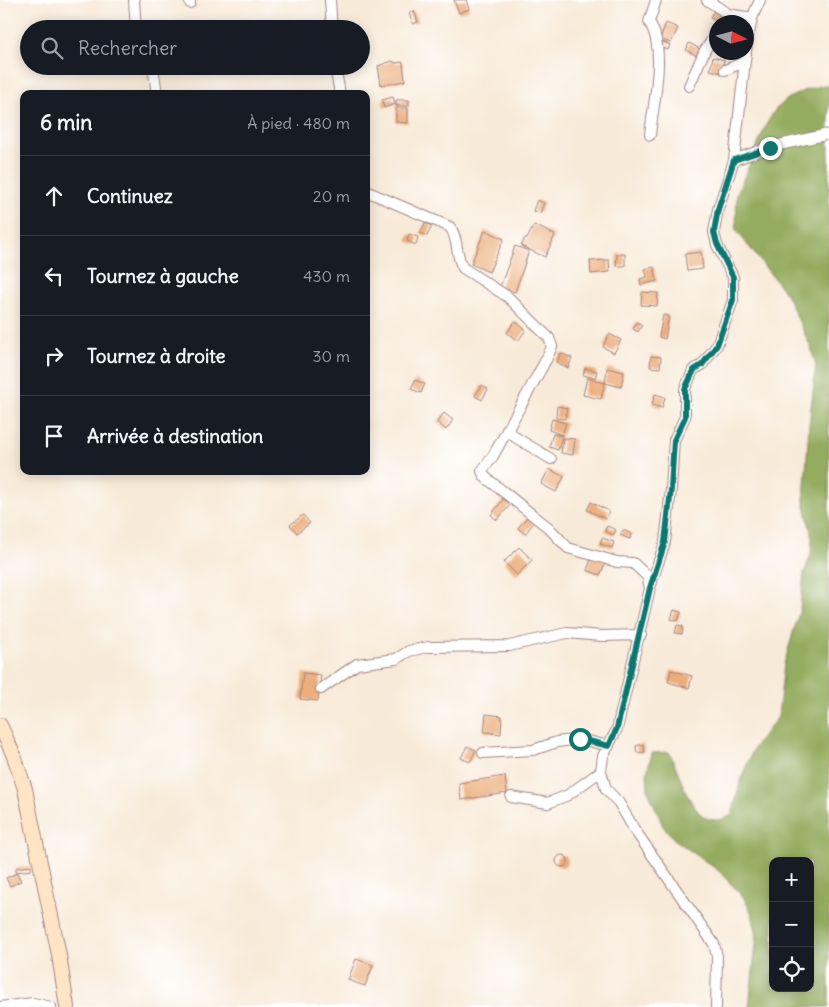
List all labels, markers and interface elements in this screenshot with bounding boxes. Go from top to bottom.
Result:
north arrow [709,15,754,60]
search box [20,20,370,75]
icon: search [38,34,66,62]
text: Rechercher [78,36,177,60]
text: 6 min [40,109,92,136]
text: À pied · 480 m [247,113,350,133]
route end [759,137,782,160]
icon: ahead [40,182,68,210]
text: Continuez [87,184,173,208]
text: 20 m [313,186,350,206]
icon: left [40,262,68,290]
text: Tournez à gauche [87,264,239,288]
text: 430 m [303,266,350,286]
icon: right [40,342,68,370]
text: Tournez à droite [87,344,226,368]
text: 30 m [313,346,350,366]
icon: arrive [40,422,68,450]
text: Arrivée à destination [87,424,263,448]
route start [569,728,592,751]
map controls [769,857,814,992]
button: + [769,857,814,902]
button: − [769,902,814,947]
button: locate [769,947,814,992]

